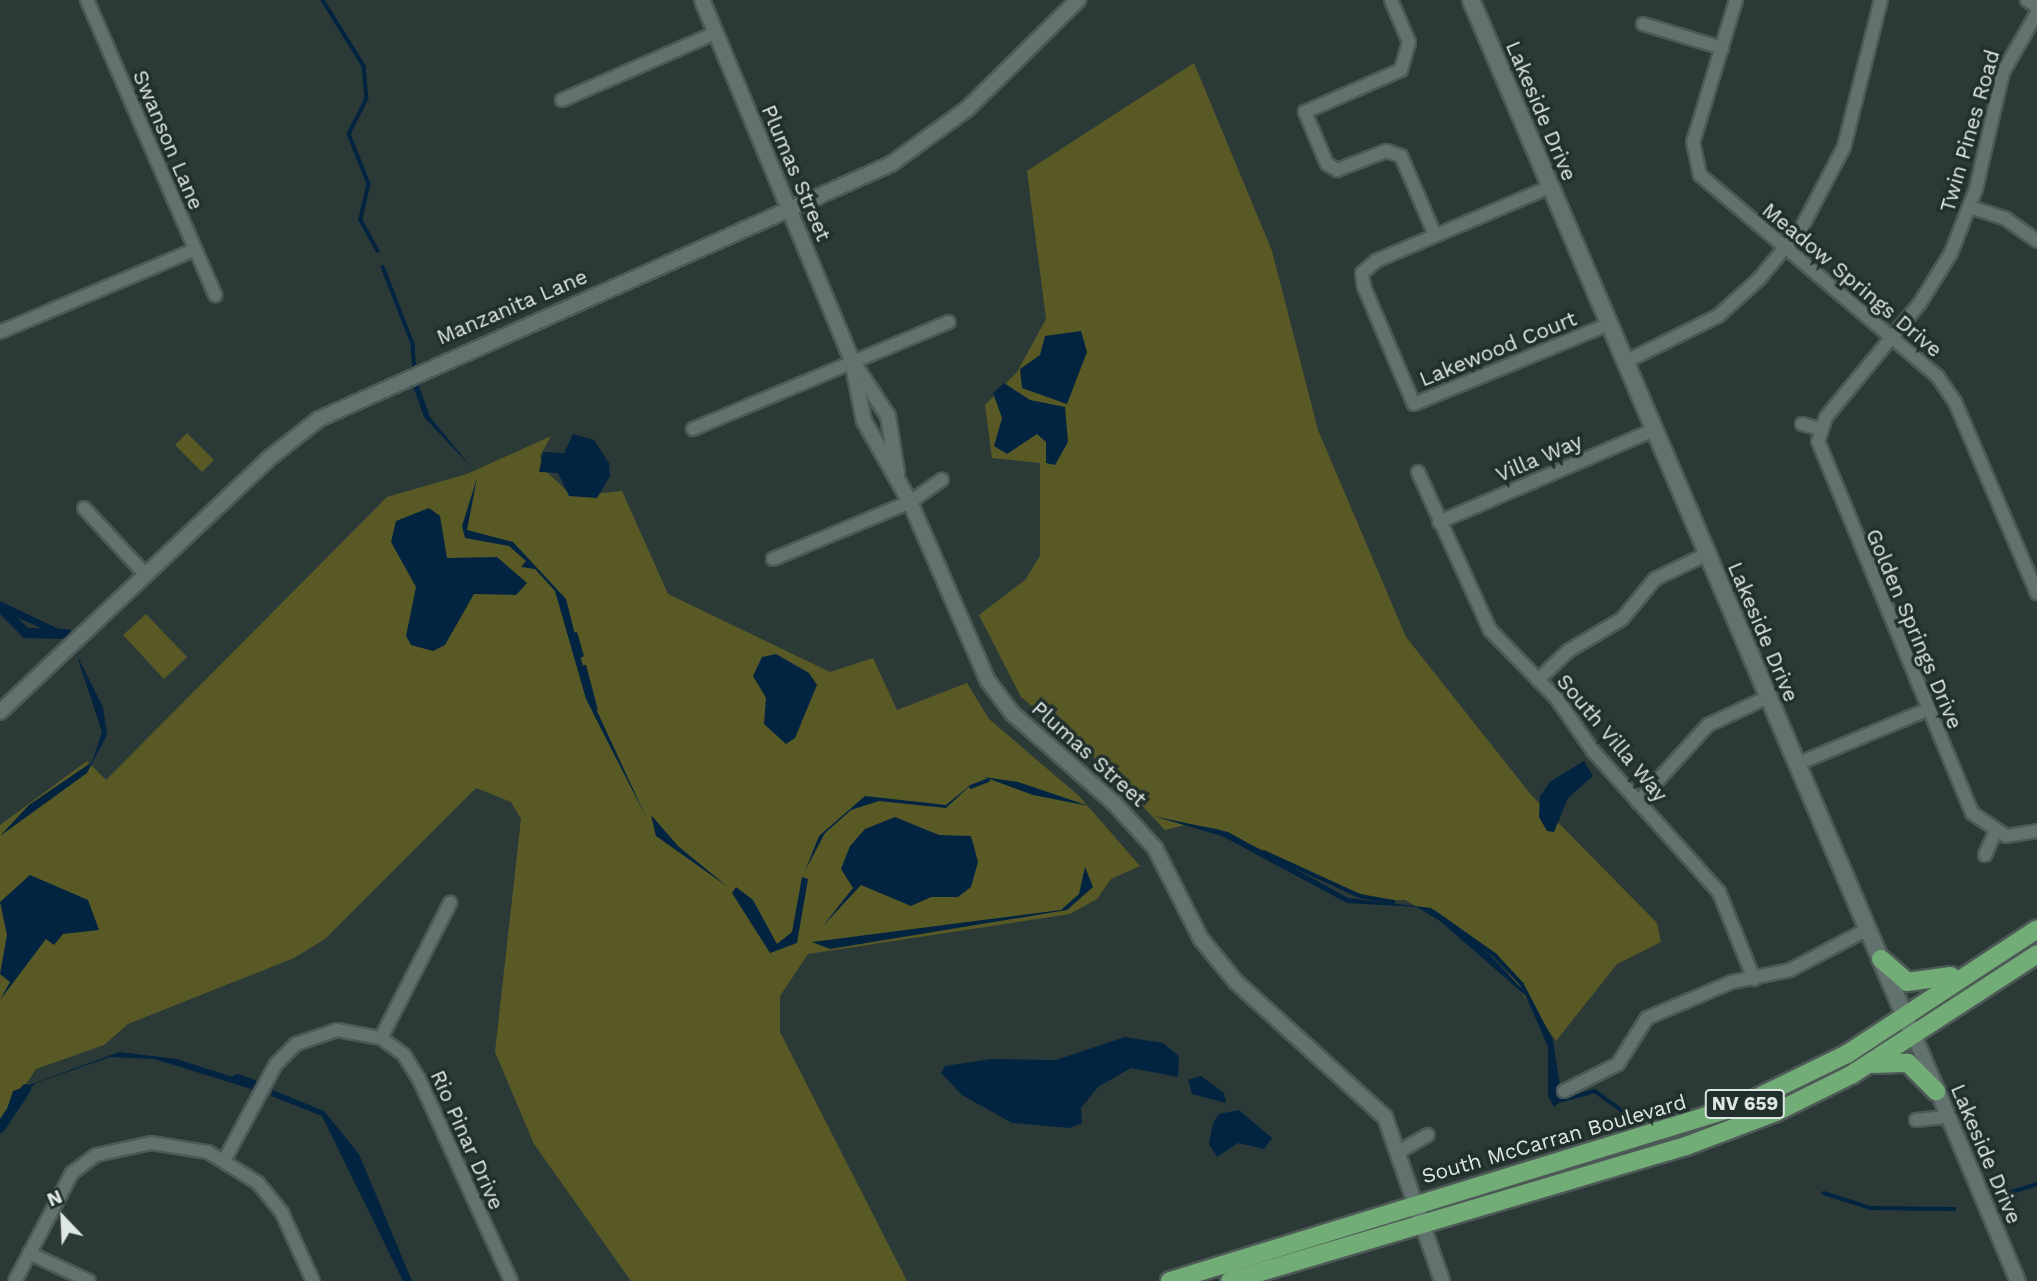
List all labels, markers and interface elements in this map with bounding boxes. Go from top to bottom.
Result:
street label: Lakeside Drive [1500,37,1582,185]
street label: Twin Pines Road [1935,47,2005,215]
street label: Swanson Lane [127,66,209,214]
street label: Plumas Street [756,101,836,245]
street label: Meadow Springs Drive [1757,197,1947,363]
street label: Manzanita Lane [433,264,591,350]
street label: Lakewood Court [1416,306,1580,392]
street label: Villa Way [1491,428,1587,488]
street label: Golden Springs Drive [1860,525,1968,733]
street label: Lakeside Drive [1722,558,1804,706]
street label: South Villa Way [1551,668,1673,808]
street label: Plumas Street [1026,696,1152,812]
street label: Rio Pinar Drive [425,1066,509,1214]
street label: Lakeside Drive [1945,1080,2027,1228]
road number: NV 659 [1703,1088,1787,1120]
street label: South McCarran Boulevard [1419,1089,1689,1189]
north arrow [28,1183,98,1253]
text: N [44,1185,66,1212]

